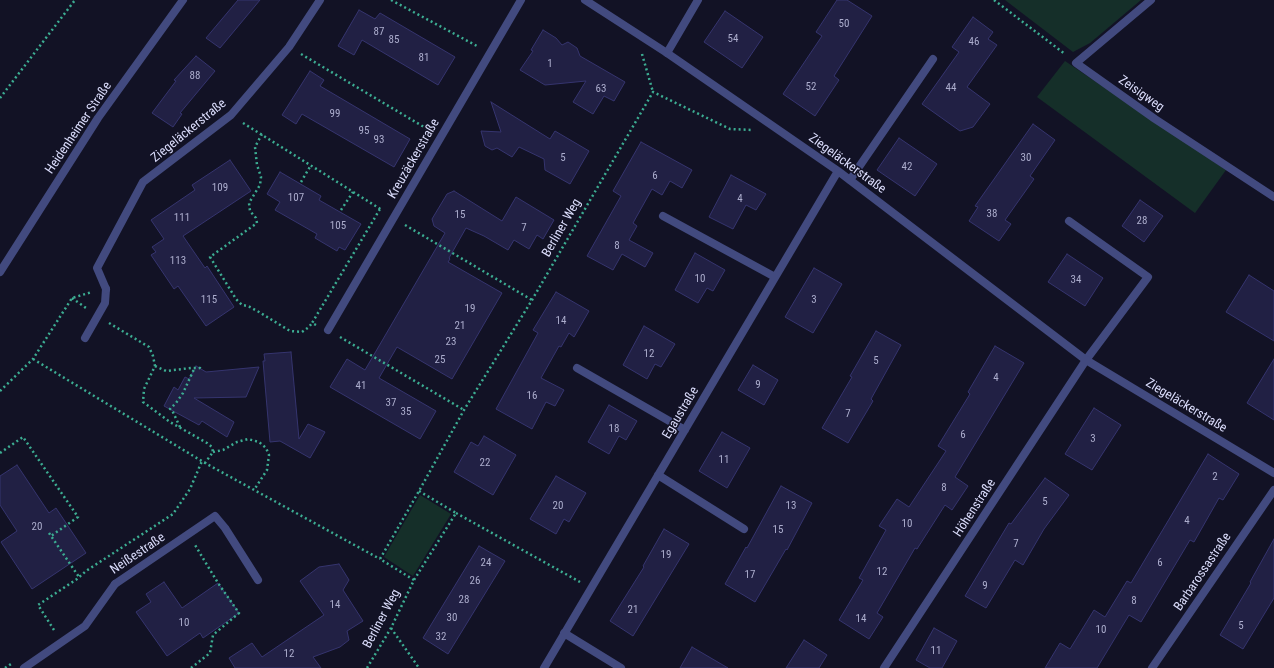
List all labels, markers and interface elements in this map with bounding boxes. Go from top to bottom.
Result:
house number: 50 [839,17,849,31]
house number: 87 [374,25,384,39]
house number: 54 [728,32,738,46]
house number: 85 [389,33,399,47]
house number: 46 [969,35,979,49]
house number: 81 [419,51,429,65]
house number: 1 [547,57,553,71]
house number: 88 [190,69,200,83]
street label: Zeisigweg [1115,73,1167,115]
street label: Heidenheimer Straße [42,79,116,177]
house number: 52 [806,80,816,94]
house number: 44 [946,81,956,95]
house number: 63 [596,82,606,96]
street label: Ziegeläckerstraße [148,96,230,166]
house number: 99 [330,107,340,121]
street label: Kreuzäckerstraße [385,116,443,202]
house number: 95 [359,124,369,138]
street label: Ziegeläckerstraße [805,131,889,197]
house number: 93 [374,133,384,147]
house number: 5 [560,151,566,165]
house number: 30 [1021,151,1031,165]
house number: 42 [902,160,912,174]
house number: 6 [652,169,658,183]
house number: 109 [212,181,228,195]
house number: 107 [288,191,304,205]
house number: 4 [737,192,743,206]
street label: Berliner Weg [539,196,585,260]
house number: 38 [987,207,997,221]
house number: 15 [455,208,465,222]
house number: 111 [174,211,190,225]
house number: 28 [1137,214,1147,228]
house number: 105 [330,219,346,233]
house number: 7 [521,221,527,235]
house number: 8 [614,239,620,253]
house number: 113 [170,254,186,268]
house number: 10 [695,272,705,286]
house number: 34 [1071,273,1081,287]
house number: 115 [201,293,217,307]
house number: 3 [811,293,817,307]
house number: 19 [465,302,475,316]
house number: 14 [556,314,566,328]
house number: 21 [455,319,465,333]
house number: 23 [446,335,456,349]
house number: 12 [644,347,654,361]
house number: 25 [435,353,445,367]
house number: 5 [873,354,879,368]
house number: 4 [993,371,999,385]
street label: Ziegeläckerstraße [1143,376,1229,436]
house number: 9 [755,378,761,392]
house number: 41 [356,379,366,393]
street label: Egaustraße [659,384,703,442]
house number: 16 [527,389,537,403]
house number: 37 [386,396,396,410]
house number: 35 [401,405,411,419]
house number: 7 [845,407,851,421]
house number: 18 [609,422,619,436]
house number: 6 [960,428,966,442]
house number: 3 [1090,432,1096,446]
house number: 11 [719,453,729,467]
house number: 22 [480,456,490,470]
house number: 2 [1212,470,1218,484]
street label: Höhenstraße [951,476,999,540]
house number: 8 [941,481,947,495]
house number: 5 [1042,495,1048,509]
house number: 20 [553,499,563,513]
house number: 13 [786,499,796,513]
house number: 4 [1184,514,1190,528]
house number: 10 [902,517,912,531]
house number: 20 [32,520,42,534]
house number: 15 [773,523,783,537]
street label: Neißestraße [108,530,168,578]
street label: Barbarossastraße [1171,530,1235,614]
house number: 7 [1013,537,1019,551]
house number: 19 [661,548,671,562]
house number: 24 [481,556,491,570]
house number: 6 [1157,556,1163,570]
house number: 12 [877,565,887,579]
house number: 17 [745,568,755,582]
house number: 26 [470,574,480,588]
house number: 9 [982,579,988,593]
street label: Berliner Weg [360,587,404,651]
house number: 28 [459,593,469,607]
house number: 8 [1131,594,1137,608]
house number: 14 [330,598,340,612]
house number: 21 [628,603,638,617]
house number: 30 [447,611,457,625]
house number: 14 [856,612,866,626]
house number: 10 [179,616,189,630]
house number: 5 [1238,619,1244,633]
house number: 10 [1096,623,1106,637]
house number: 32 [436,630,446,644]
house number: 11 [931,644,941,658]
house number: 12 [284,647,294,661]

